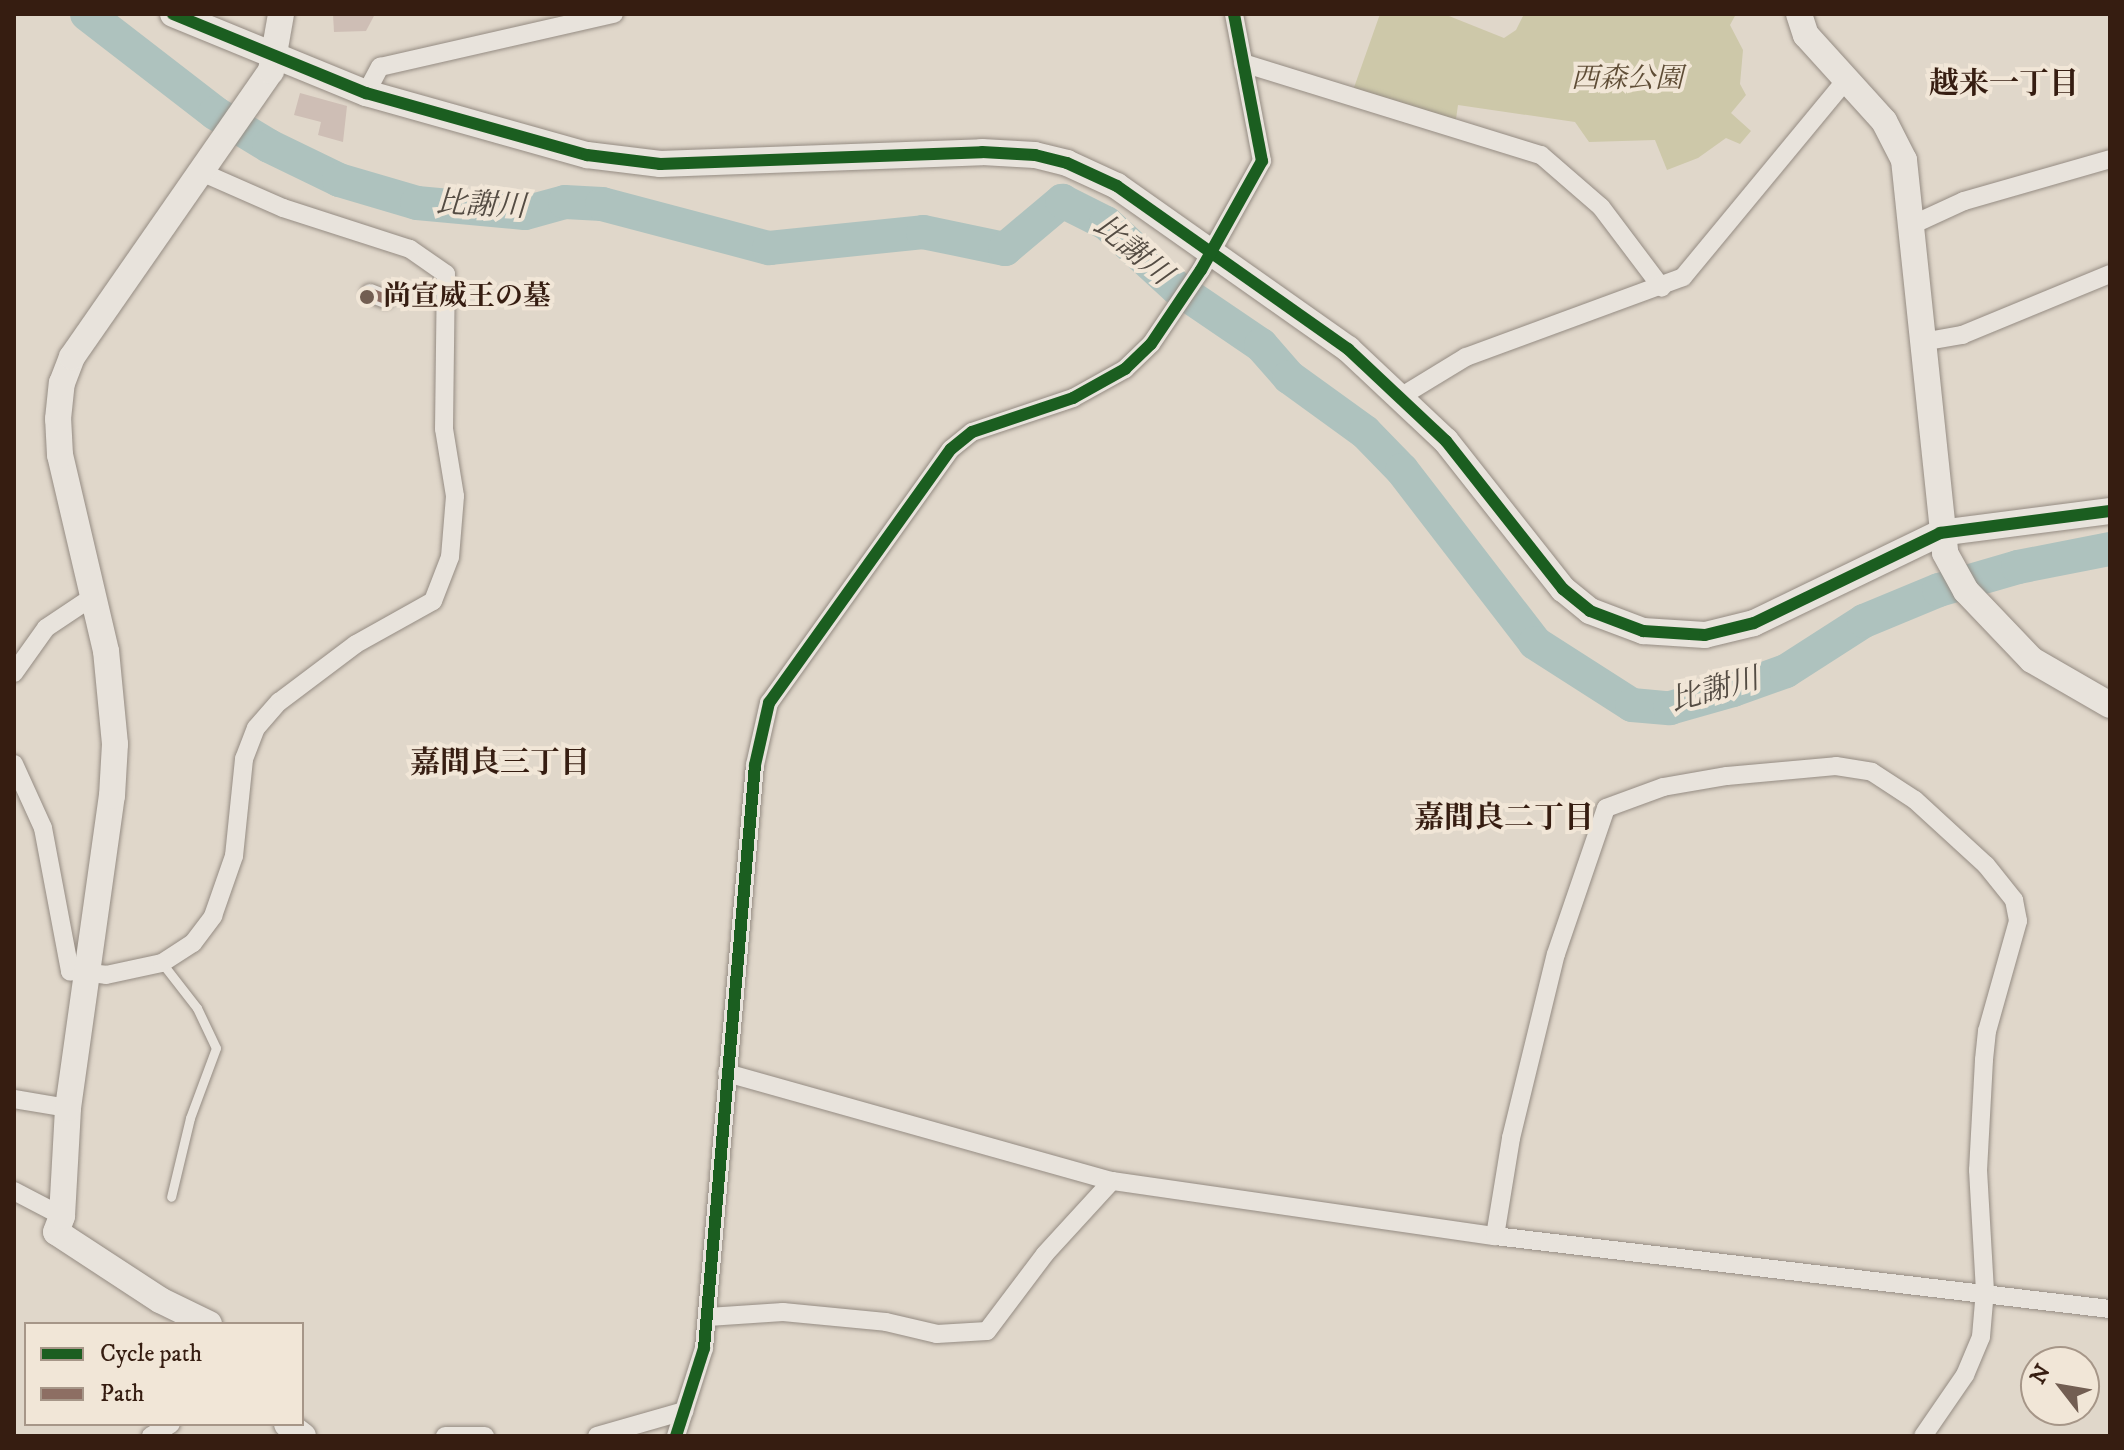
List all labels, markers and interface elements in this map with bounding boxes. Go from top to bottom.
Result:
park label: 西森公園 [1571,62,1683,96]
district label: 越来一丁目 [1929,67,2079,103]
water label: 比謝川 [435,186,527,226]
water label: 比謝川 [1086,208,1178,294]
place label: 尚宣威王の墓 [383,280,551,314]
marker: 尚宣威王の墓 [358,288,376,306]
water label: 比謝川 [1667,662,1763,720]
district label: 嘉間良三丁目 [410,746,590,782]
district label: 嘉間良二丁目 [1414,801,1594,837]
legend [24,1322,304,1426]
text: Cycle path [100,1339,202,1369]
north arrow [2020,1346,2100,1426]
text: N [2024,1360,2057,1389]
text: Path [100,1379,144,1409]

